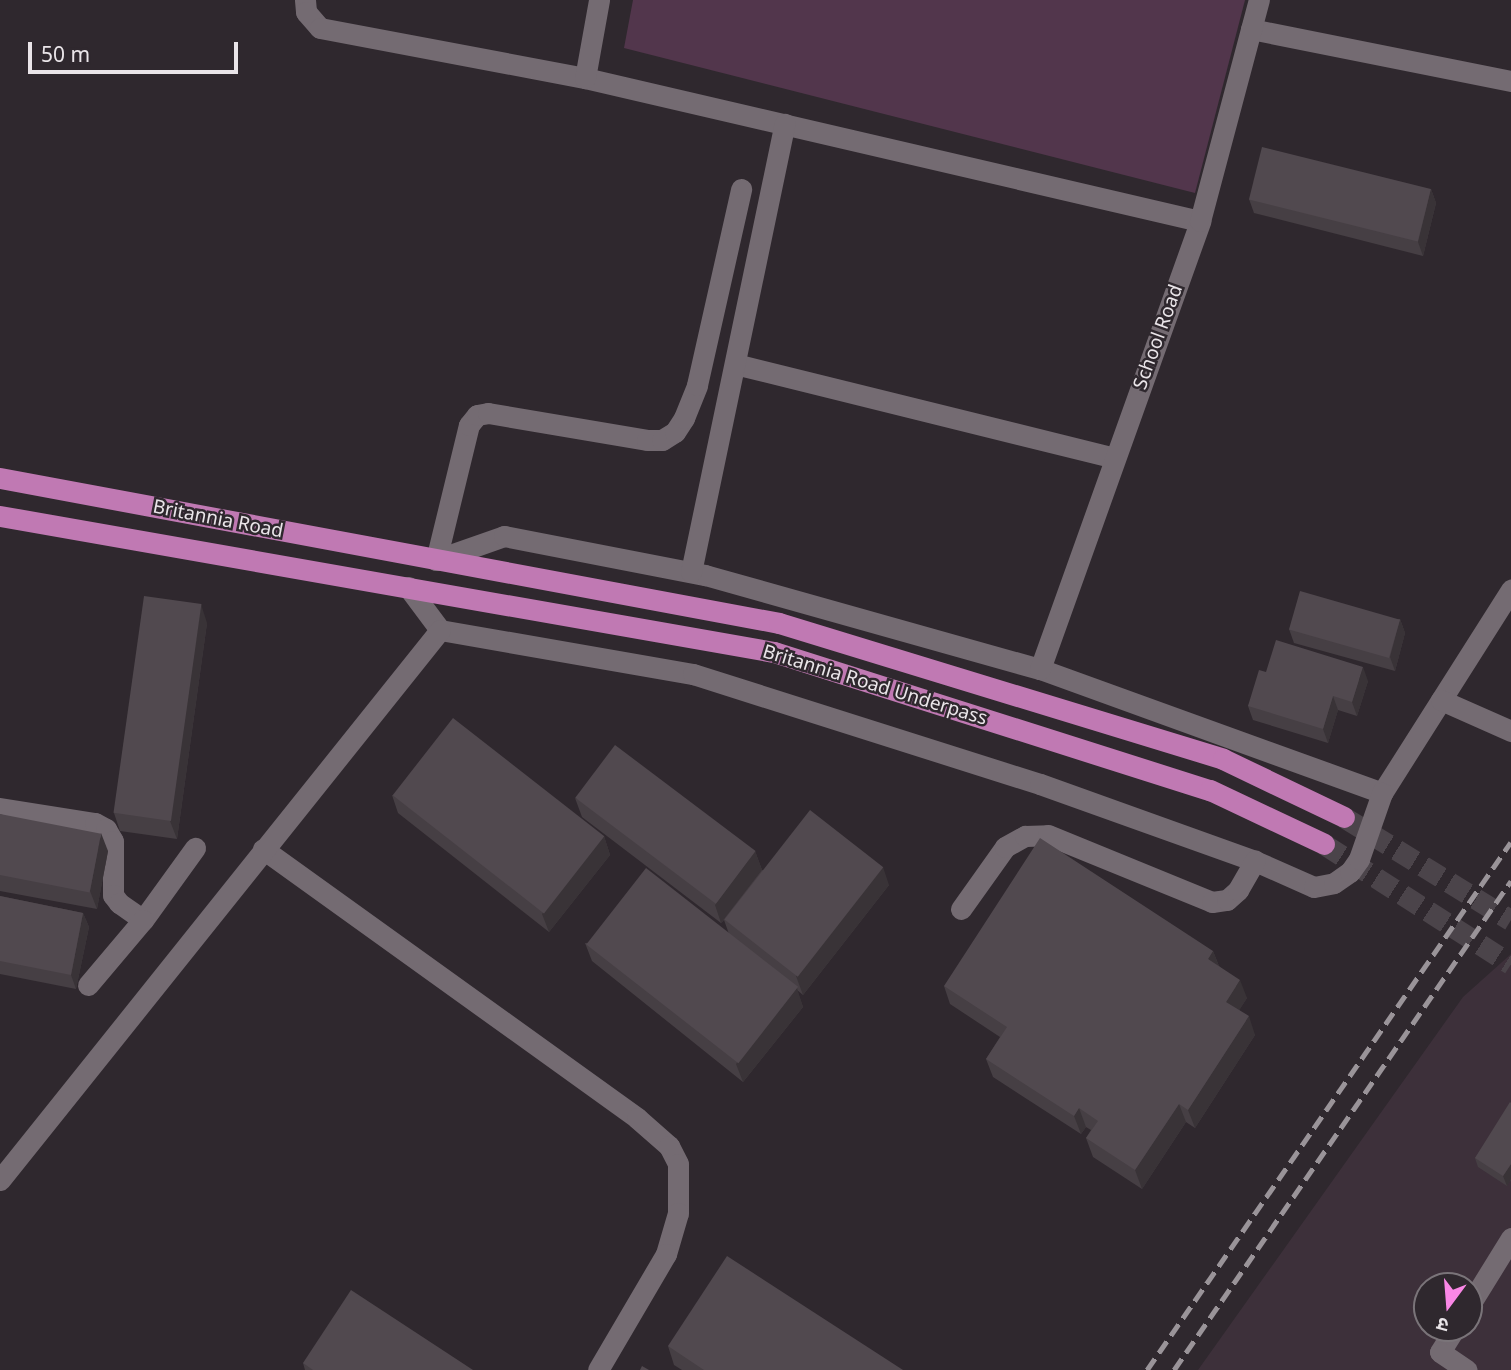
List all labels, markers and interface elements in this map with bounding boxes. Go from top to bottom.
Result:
scale bar [32,28,242,72]
text: 50 m [41,40,90,68]
street label: School Road [1129,282,1187,392]
street label: Britannia Road [151,495,285,543]
street label: Britannia Road Underpass [760,640,990,730]
north arrow [1413,1272,1483,1342]
text: उ [1434,1311,1452,1339]

